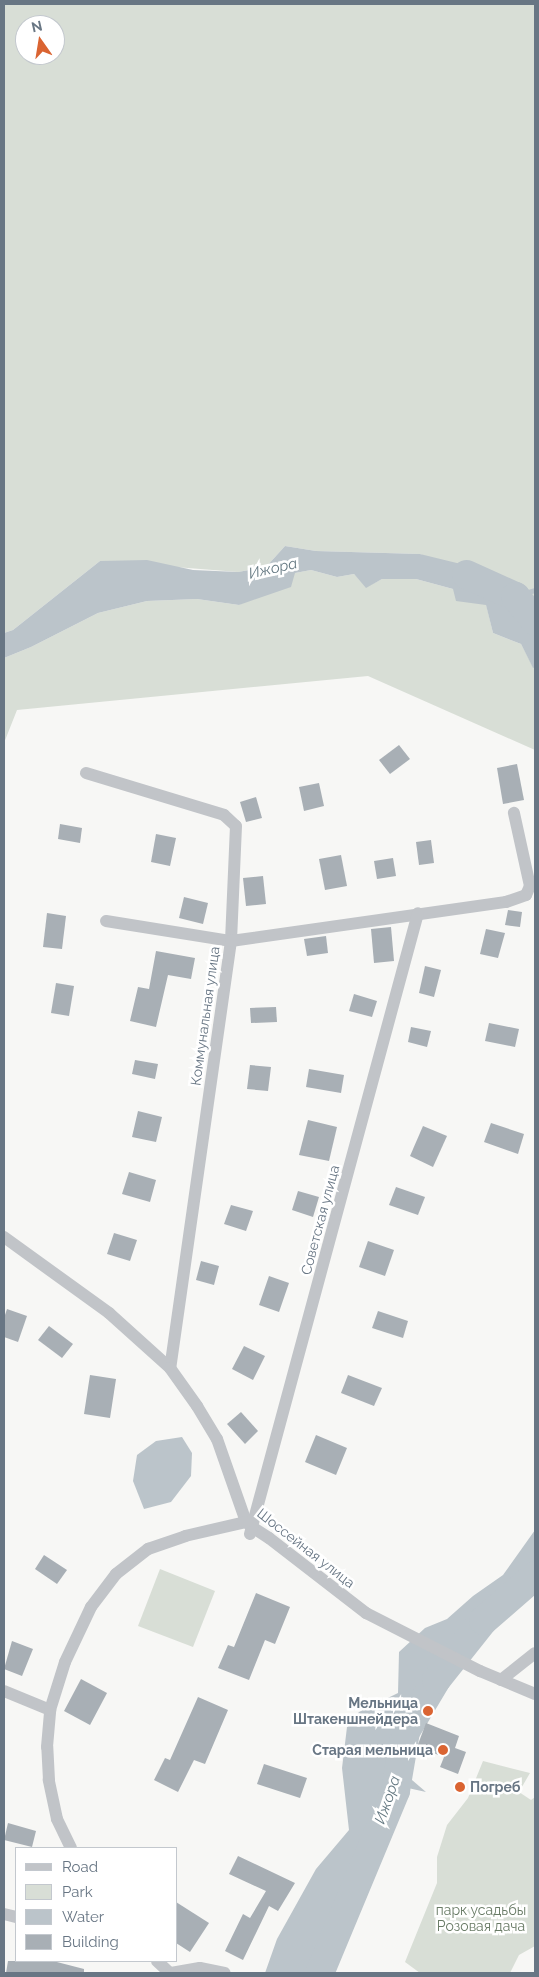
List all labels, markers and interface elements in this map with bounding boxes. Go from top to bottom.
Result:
north arrow [15,15,65,65]
text: N [30,17,44,35]
water label: Ижора [247,555,299,583]
street label: Коммунальная улица [187,945,223,1087]
street label: Советская улица [297,1163,343,1277]
street label: Шоссейная улица [254,1505,358,1591]
place label: Мельница Штакеншнейдера [293,1695,418,1728]
marker: Мельница Штакеншнейдера [422,1705,434,1717]
place label: Старая мельница [312,1742,433,1758]
marker: Старая мельница [437,1744,449,1756]
water label: Ижора [371,1774,405,1826]
place label: Погреб [470,1779,521,1795]
marker: Погреб [454,1781,466,1793]
legend [15,1847,178,1962]
text: Road [62,1858,98,1876]
text: Park [62,1883,93,1901]
park label: парк усадьбы Розовая дача [436,1902,526,1934]
text: Water [62,1908,104,1926]
text: Building [62,1933,119,1951]

